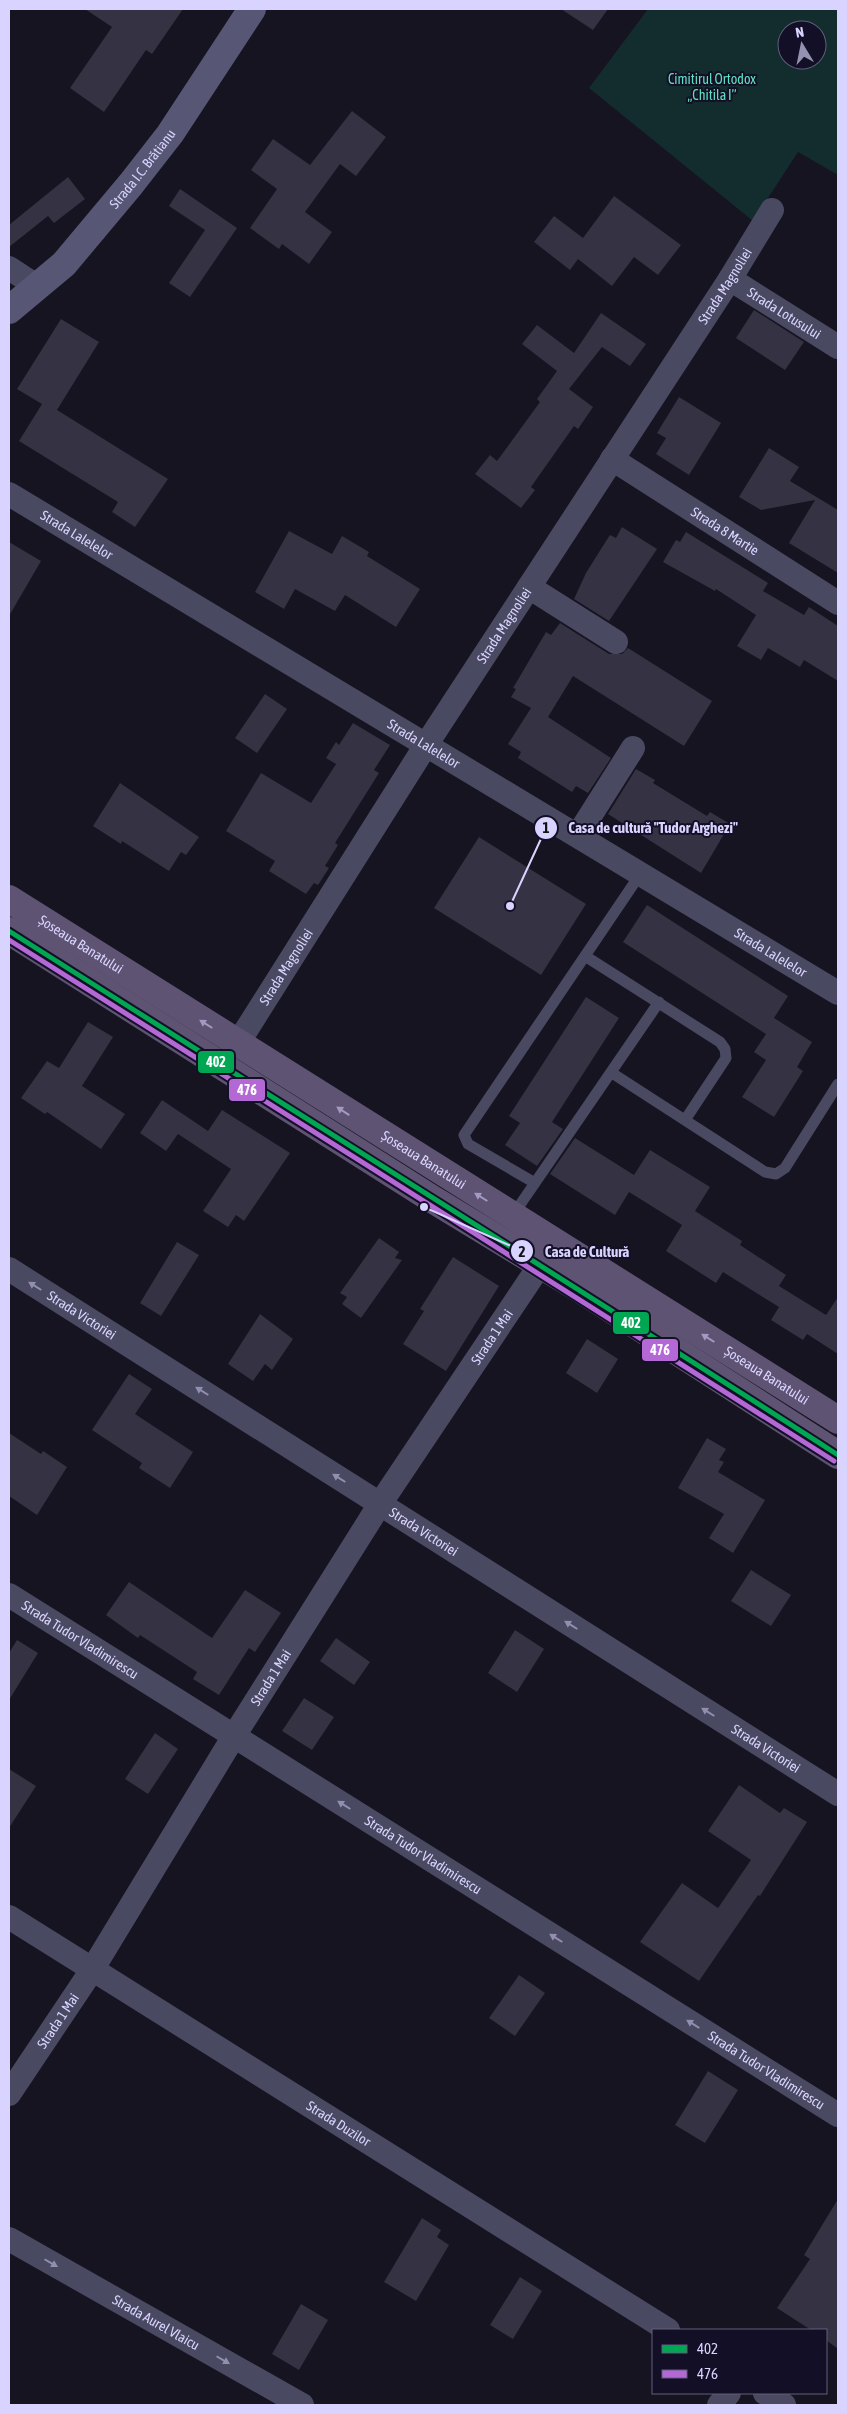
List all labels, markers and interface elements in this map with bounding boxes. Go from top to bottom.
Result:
north arrow [777,20,827,70]
text: N [794,24,805,41]
park label: Cimitirul Ortodox „Chitila I” [668,71,756,103]
street label: Strada I.C. Brătianu [106,126,179,212]
street label: Strada Magnoliei [695,245,755,327]
street label: Strada Lotusului [745,284,824,342]
street label: Strada 8 Martie [688,503,762,559]
street label: Strada Lalelelor [38,507,116,563]
street label: Strada Magnoliei [473,585,534,666]
street label: Strada Lalelelor [385,716,463,772]
callout: Casa de cultură "Tudor Arghezi" [533,813,748,843]
text: 1 [542,819,550,836]
text: Casa de cultură "Tudor Arghezi" [568,819,738,836]
street label: Șoseaua Banatului [36,912,126,977]
street label: Strada Lalelelor [732,925,810,981]
street label: Strada Magnoliei [256,926,316,1008]
one-way arrow [199,1019,213,1028]
line badge: 402 [197,1050,235,1074]
text: 402 [205,1054,226,1070]
line badge: 476 [228,1078,266,1102]
text: 476 [236,1082,257,1098]
one-way arrow [336,1106,350,1116]
street label: Șoseaua Banatului [379,1127,469,1192]
one-way arrow [474,1192,487,1202]
callout: Casa de Cultură [510,1236,640,1266]
text: 2 [518,1243,526,1260]
text: Casa de Cultură [545,1243,629,1260]
one-way arrow [28,1281,41,1290]
street label: Strada Victoriei [44,1287,119,1343]
street label: Strada 1 Mai [468,1306,516,1368]
line badge: 402 [612,1311,650,1335]
text: 402 [620,1315,641,1331]
one-way arrow [702,1333,715,1342]
line badge: 476 [641,1338,679,1362]
text: 476 [649,1342,670,1358]
street label: Șoseaua Banatului [722,1343,812,1408]
one-way arrow [195,1387,208,1396]
one-way arrow [332,1474,346,1483]
street label: Strada Victoriei [387,1504,461,1559]
street label: Strada Tudor Vladimirescu [19,1597,141,1682]
one-way arrow [564,1620,577,1630]
street label: Strada 1 Mai [247,1647,294,1708]
one-way arrow [702,1707,715,1716]
street label: Strada Victoriei [729,1721,803,1776]
one-way arrow [337,1800,351,1809]
street label: Strada Tudor Vladimirescu [362,1812,485,1897]
one-way arrow [549,1933,562,1942]
street label: Strada 1 Mai [34,1990,82,2052]
one-way arrow [687,2020,700,2029]
street label: Strada Tudor Vladimirescu [705,2028,828,2113]
street label: Strada Duzilor [304,2098,374,2150]
one-way arrow [44,2259,59,2267]
street label: Strada Aurel Vlaicu [110,2291,202,2353]
legend [652,2329,827,2394]
text: 402 [697,2340,718,2357]
one-way arrow [216,2356,229,2365]
text: 476 [697,2365,718,2382]

